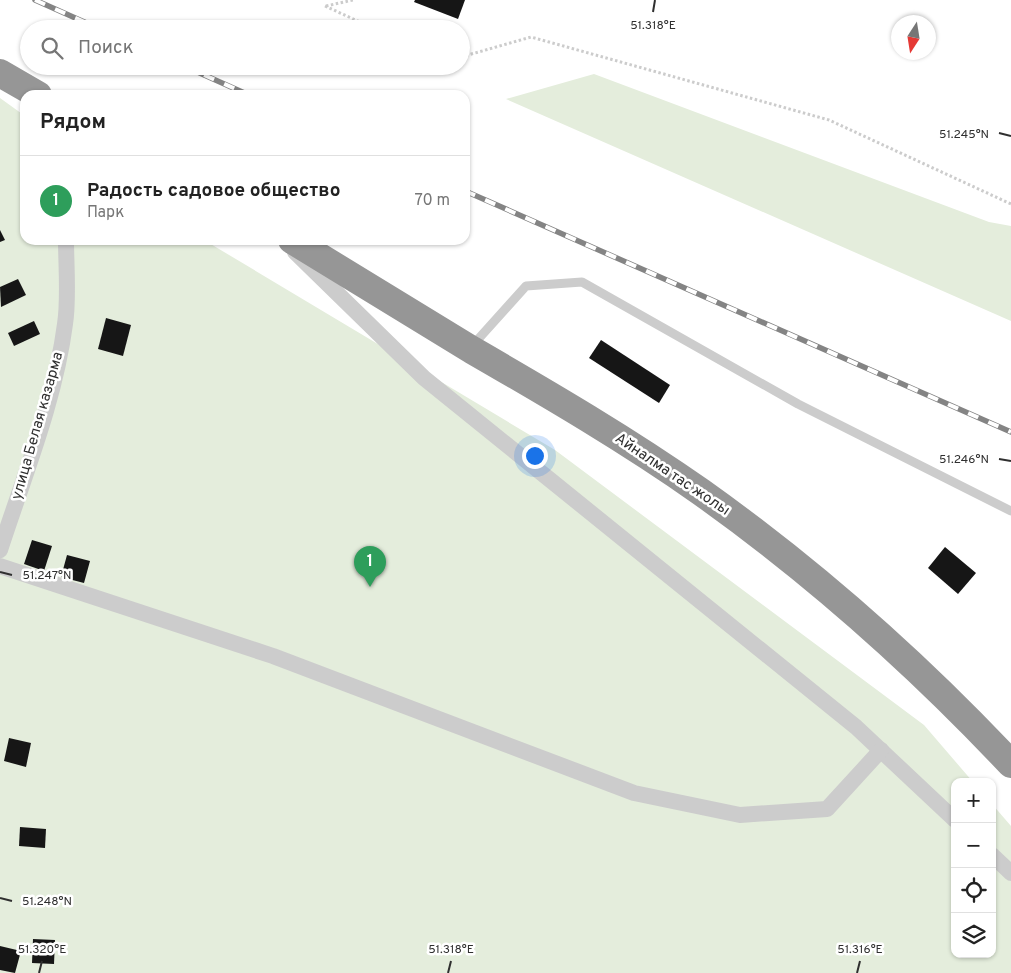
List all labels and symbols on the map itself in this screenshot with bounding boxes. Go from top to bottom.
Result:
north arrow [891,15,936,60]
text: 51.318°E [630,18,676,34]
text: 51.245°N [939,127,989,143]
street label: улица Белая казарма [8,350,68,502]
street label: Айналма тас жолы [611,429,733,521]
your location [522,443,548,469]
text: 51.246°N [939,452,989,468]
pin: 1 [354,546,386,587]
text: 51.247°N [23,568,71,584]
text: 51.248°N [22,894,72,910]
text: 51.320°E [18,942,66,958]
text: 51.318°E [428,942,474,958]
text: 51.316°E [837,942,883,958]

